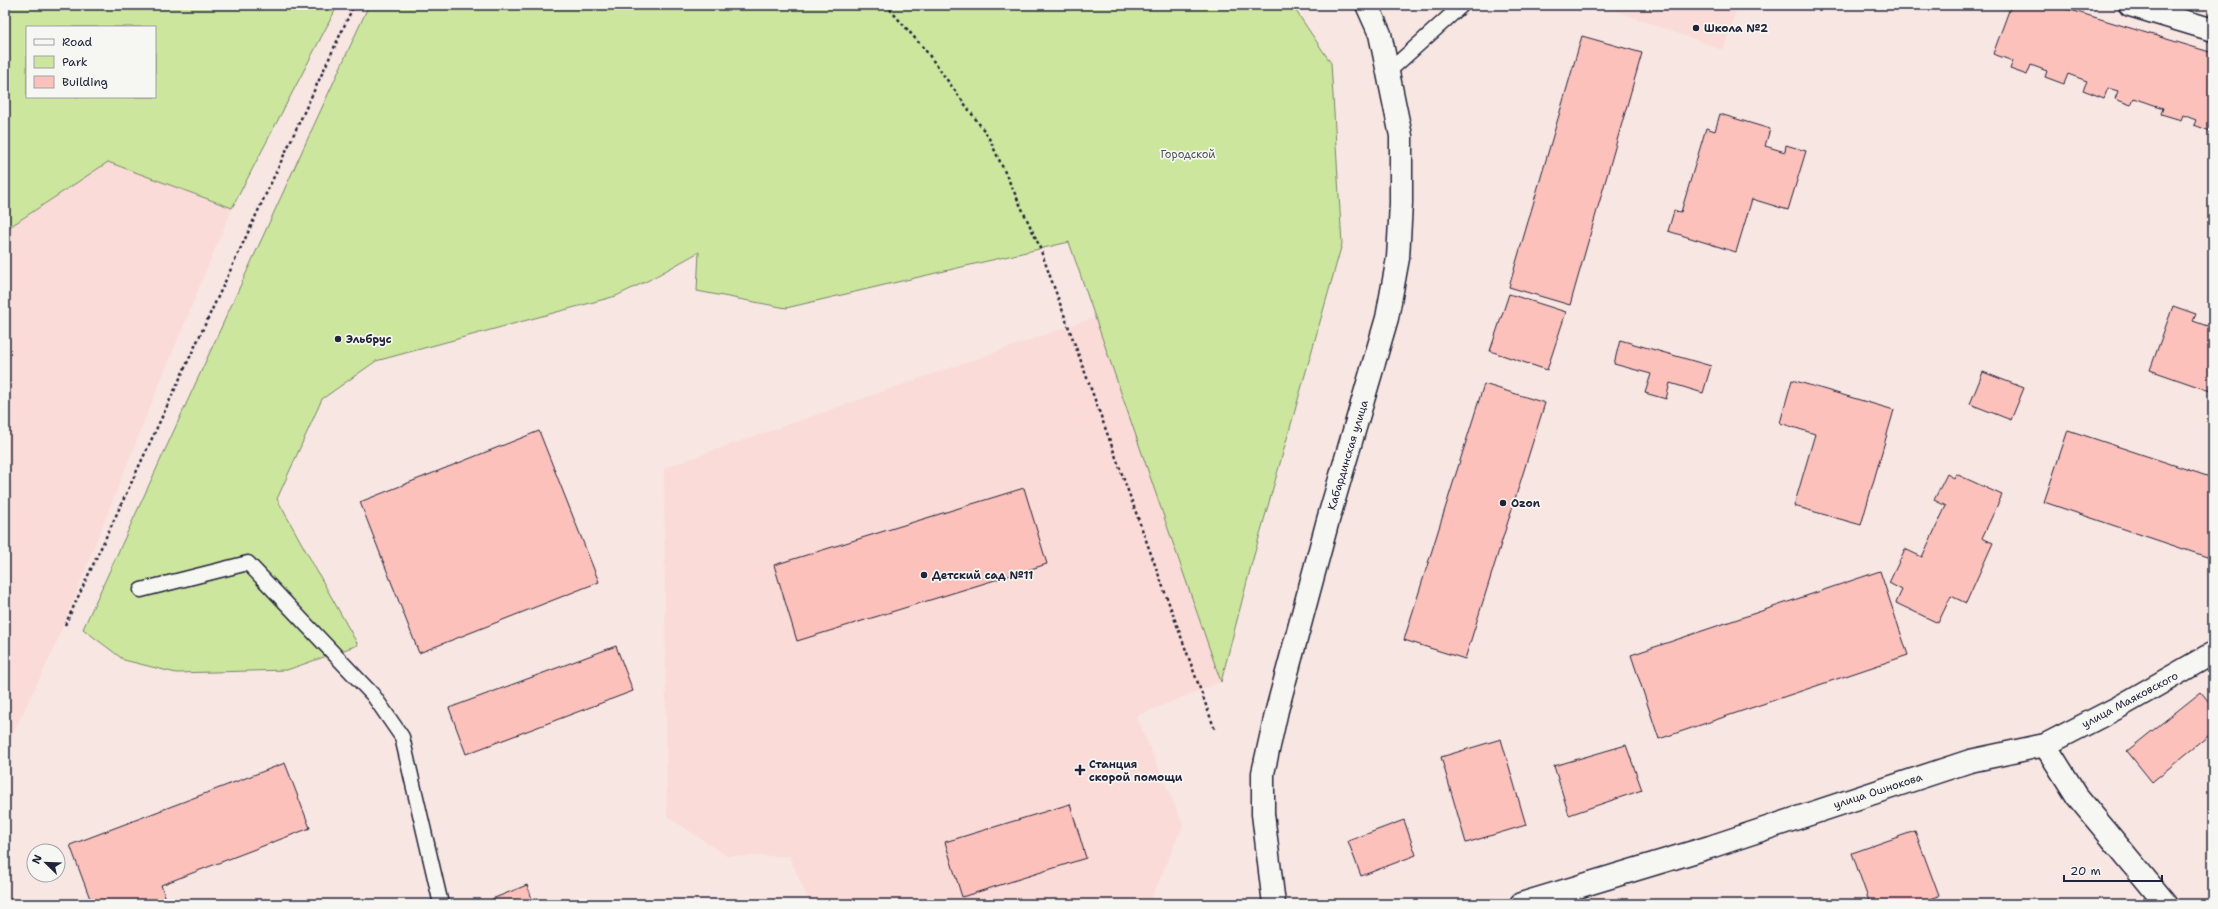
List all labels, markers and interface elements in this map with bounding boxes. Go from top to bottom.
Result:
place label: Школа №2 [1704,21,1768,36]
marker: Школа №2 [1691,23,1701,33]
legend [26,26,156,98]
text: Road [62,34,93,50]
text: Park [62,54,88,70]
text: Building [62,74,108,90]
park label: Городской [1160,147,1216,162]
place label: Эльбрус [346,332,392,347]
marker: Эльбрус [333,334,343,344]
street label: Кабардинская улица [1324,398,1372,512]
place label: Ozon [1511,496,1541,511]
marker: Ozon [1498,498,1508,508]
place label: Детский сад №11 [932,568,1033,583]
marker: Детский сад №11 [919,570,929,580]
street label: улица Маяковского [2079,668,2181,732]
place label: Станция скорой помощи [1089,757,1183,785]
marker: Станция скорой помощи [1074,764,1086,776]
street label: улица Ошнокова [1832,770,1924,812]
north arrow [26,843,66,883]
text: N [29,852,46,866]
scale bar [2064,857,2162,883]
text: 20 m [2070,863,2101,879]

